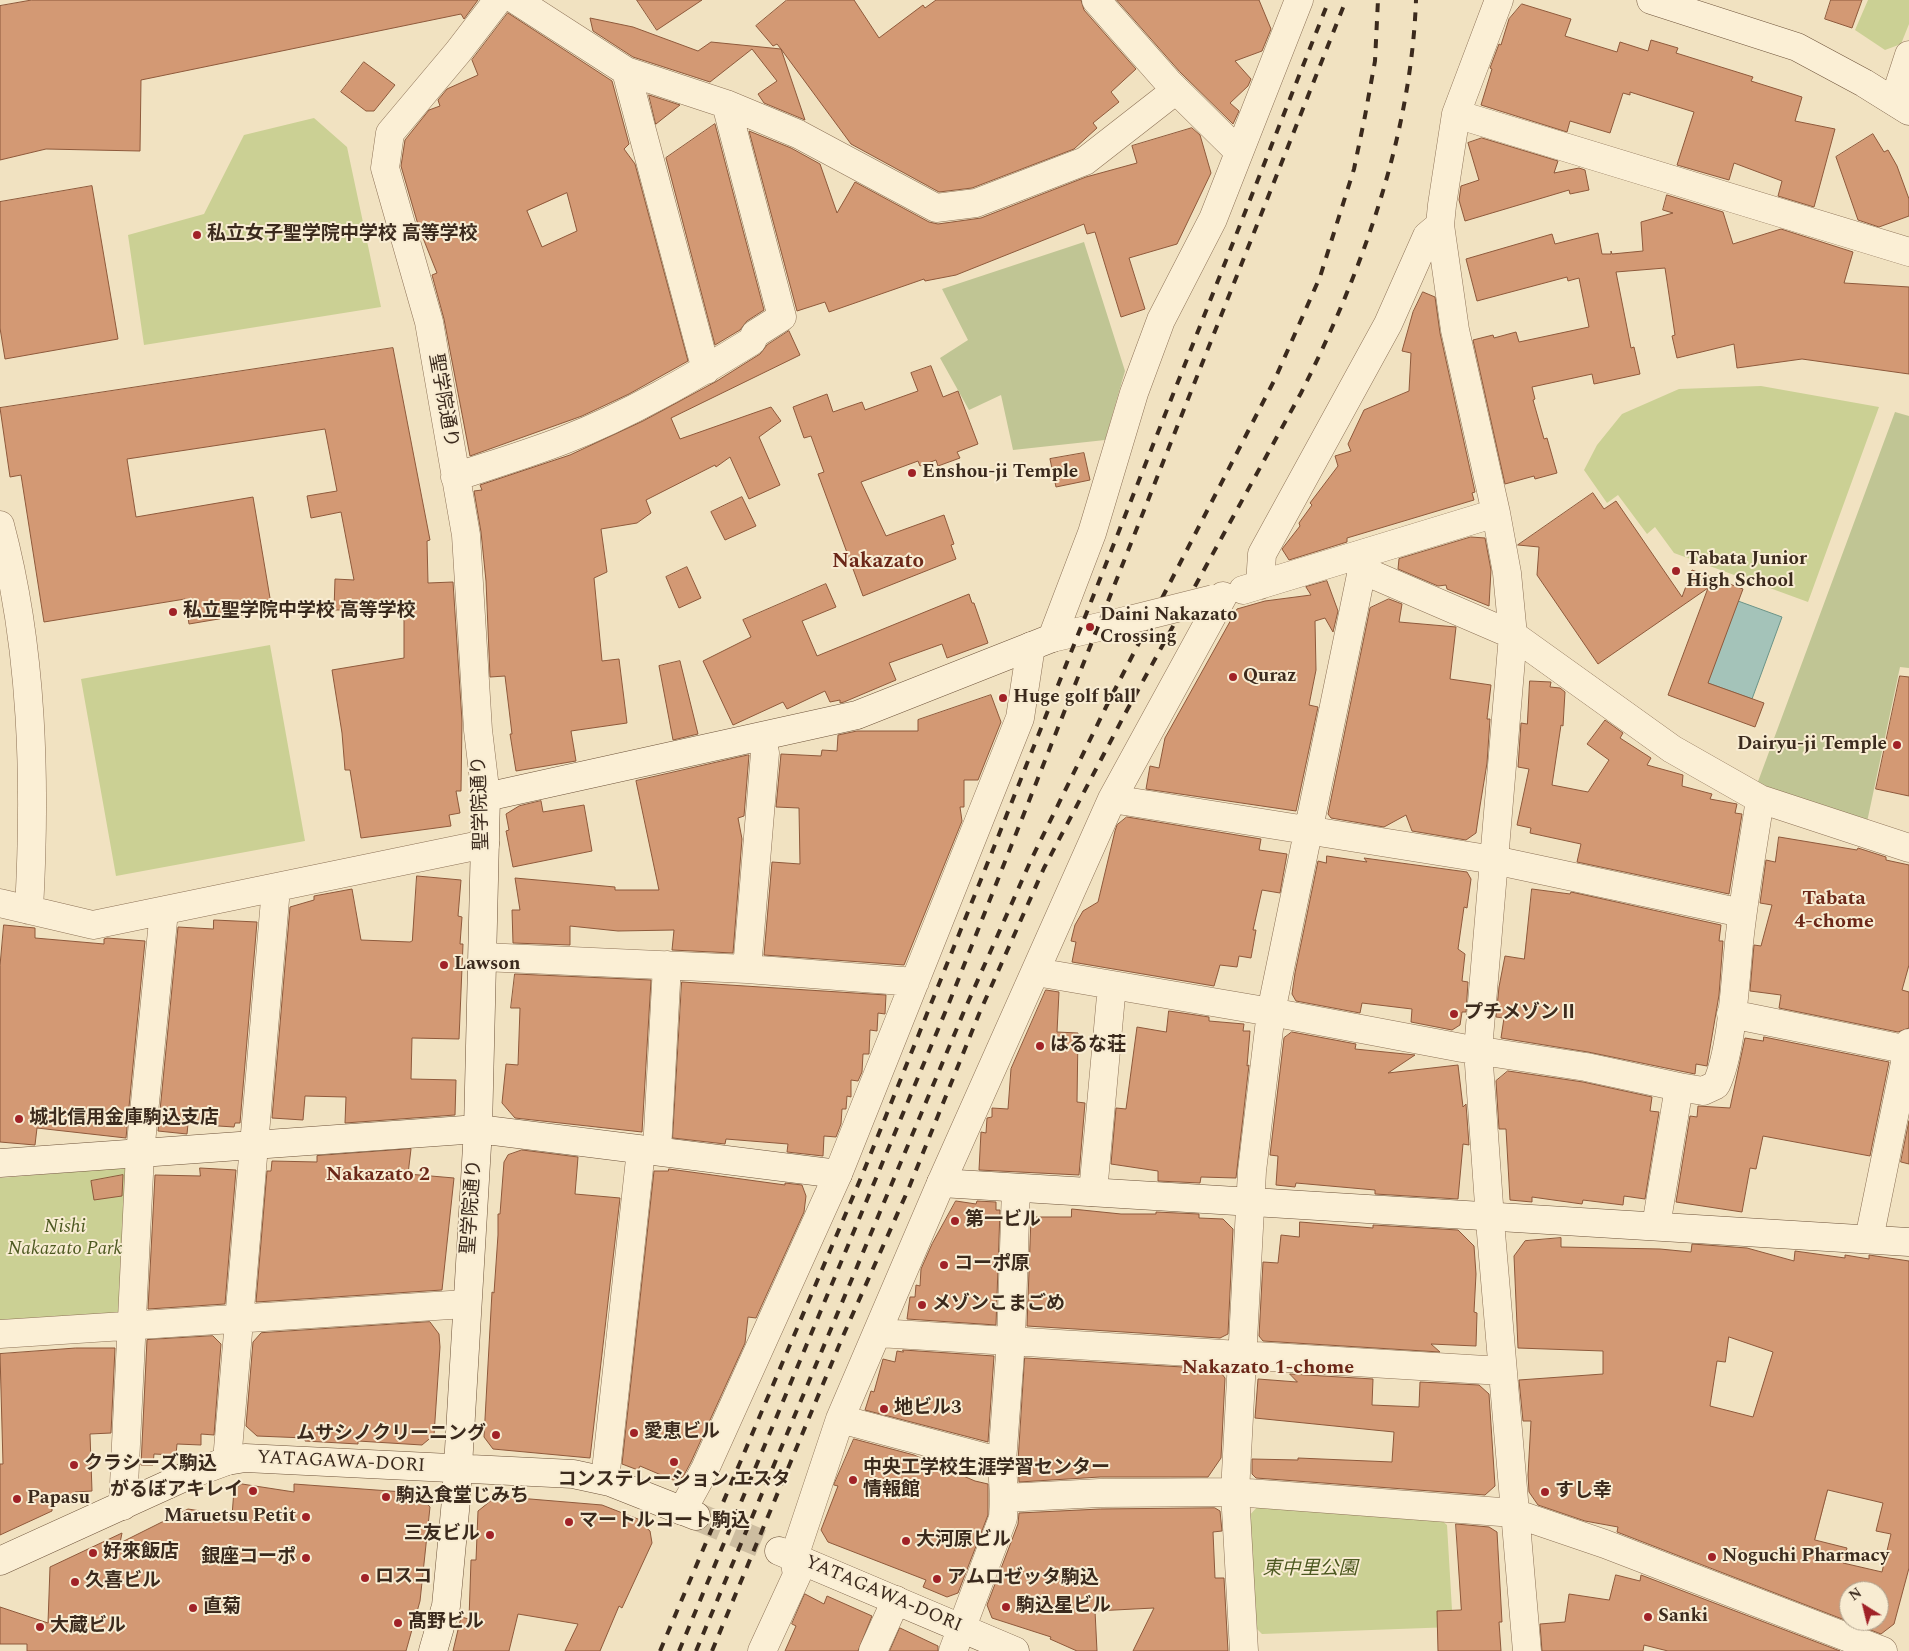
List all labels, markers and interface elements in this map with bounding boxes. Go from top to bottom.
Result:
place label: 私立女子聖学院中学校 高等学校 [207,224,478,246]
marker: 私立女子聖学院中学校 高等学校 [191,229,203,241]
street label: 聖学院通り [423,352,461,450]
place label: Enshou-ji Temple [922,462,1078,484]
marker: Enshou-ji Temple [906,467,918,479]
place label: Tabata Junior High School [1686,549,1807,593]
district label: Nakazato [832,550,924,576]
marker: Tabata Junior High School [1670,565,1682,577]
place label: 私立聖学院中学校 高等学校 [183,601,416,623]
place label: Daini Nakazato Crossing [1100,605,1237,649]
marker: 私立聖学院中学校 高等学校 [167,606,179,618]
marker: Daini Nakazato Crossing [1084,621,1096,633]
place label: Quraz [1243,666,1297,688]
marker: Quraz [1227,671,1239,683]
place label: Huge golf ball [1013,687,1136,709]
marker: Huge golf ball [997,692,1009,704]
place label: Dairyu-ji Temple [1737,734,1887,756]
marker: Dairyu-ji Temple [1891,739,1903,751]
street label: 聖学院通り [469,755,495,851]
district label: Tabata 4-chome [1794,888,1874,935]
place label: Lawson [454,954,520,976]
marker: Lawson [438,959,450,971]
place label: プチメゾンⅡ [1464,1003,1578,1025]
marker: プチメゾンⅡ [1448,1008,1460,1020]
place label: はるな荘 [1050,1035,1126,1057]
marker: はるな荘 [1034,1040,1046,1052]
place label: 城北信用金庫駒込支店 [29,1108,219,1130]
marker: 城北信用金庫駒込支店 [13,1113,25,1125]
street label: 聖学院通り [458,1159,488,1255]
district label: Nakazato 2 [326,1164,430,1188]
place label: 第一ビル [965,1210,1041,1232]
marker: 第一ビル [949,1215,961,1227]
park label: Nishi Nakazato Park [8,1217,122,1261]
place label: コーポ原 [954,1254,1030,1276]
marker: コーポ原 [938,1259,950,1271]
place label: メゾンこまごめ [932,1294,1065,1316]
marker: メゾンこまごめ [916,1299,928,1311]
district label: Nakazato 1-chome [1182,1357,1354,1381]
place label: 地ビル3 [894,1398,962,1420]
marker: 地ビル3 [878,1403,890,1415]
place label: 愛恵ビル [644,1422,720,1444]
place label: ムサシノクリーニング [296,1424,486,1446]
marker: 愛恵ビル [628,1427,640,1439]
marker: ムサシノクリーニング [490,1429,502,1441]
street label: YATAGAWA-DORI [256,1447,426,1479]
place label: クラシーズ駒込 [84,1454,217,1476]
marker: コンステレーション エスタ [668,1456,680,1468]
place label: 中央工学校生涯学習センター 情報館 [863,1458,1110,1502]
marker: クラシーズ駒込 [68,1459,80,1471]
place label: コンステレーション エスタ [558,1470,790,1492]
marker: 中央工学校生涯学習センター 情報館 [847,1474,859,1486]
place label: がるぼアキレイ [110,1480,243,1502]
place label: すし幸 [1555,1481,1612,1503]
marker: がるぼアキレイ [247,1485,259,1497]
place label: 駒込食堂じみち [396,1486,529,1508]
marker: すし幸 [1539,1486,1551,1498]
place label: Papasu [27,1488,90,1510]
marker: 駒込食堂じみち [380,1491,392,1503]
marker: Papasu [11,1493,23,1505]
place label: Maruetsu Petit [164,1506,296,1528]
marker: Maruetsu Petit [300,1511,312,1523]
place label: マートルコート駒込 [579,1511,750,1533]
marker: マートルコート駒込 [563,1516,575,1528]
place label: 三友ビル [404,1524,480,1546]
marker: 三友ビル [484,1529,496,1541]
place label: 大河原ビル [916,1530,1011,1552]
marker: 大河原ビル [900,1535,912,1547]
place label: 好來飯店 [103,1542,179,1564]
place label: Noguchi Pharmacy [1722,1546,1889,1568]
marker: 好來飯店 [87,1547,99,1559]
place label: 銀座コーポ [201,1547,296,1569]
marker: Noguchi Pharmacy [1706,1551,1718,1563]
marker: 銀座コーポ [300,1552,312,1564]
street label: YATAGAWA-DORI [801,1552,965,1638]
park label: 東中里公園 [1263,1559,1357,1581]
place label: ロスコ [375,1567,432,1589]
place label: アムロゼッタ駒込 [947,1568,1099,1590]
place label: 久喜ビル [85,1571,161,1593]
marker: ロスコ [359,1572,371,1584]
marker: アムロゼッタ駒込 [931,1573,943,1585]
marker: 久喜ビル [69,1576,81,1588]
north arrow [1839,1581,1889,1631]
text: N [1845,1582,1866,1606]
place label: 駒込星ビル [1016,1596,1111,1618]
place label: 直菊 [203,1597,241,1619]
marker: 駒込星ビル [1000,1601,1012,1613]
marker: 直菊 [187,1602,199,1614]
place label: Sanki [1658,1606,1708,1628]
marker: Sanki [1642,1611,1654,1623]
place label: 髙野ビル [408,1612,484,1634]
place label: 大蔵ビル [50,1616,126,1638]
marker: 髙野ビル [392,1617,404,1629]
marker: 大蔵ビル [34,1621,46,1633]

